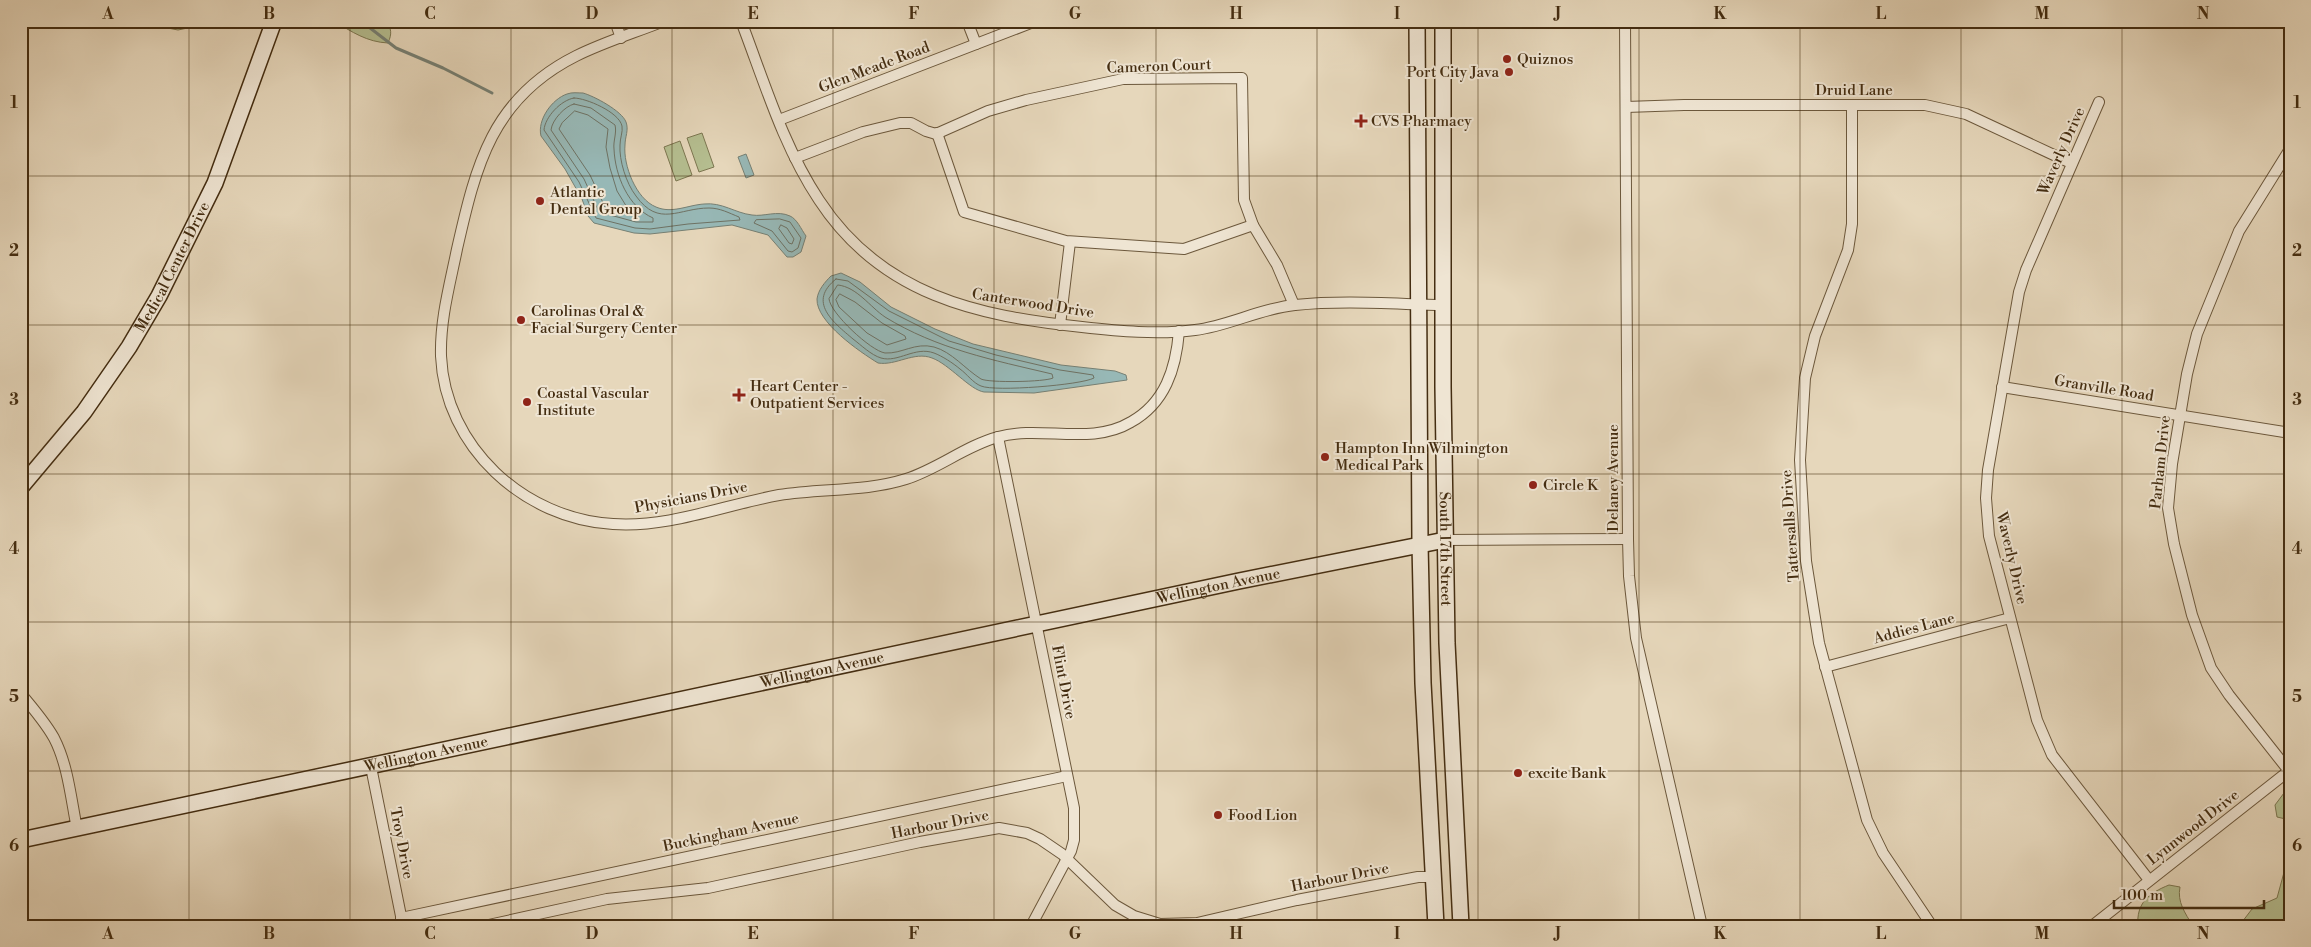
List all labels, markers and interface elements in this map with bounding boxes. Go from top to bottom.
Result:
text: A [101,4,114,24]
text: B [263,4,275,24]
text: C [424,4,436,24]
text: D [586,4,599,24]
text: E [747,4,759,24]
text: F [908,4,920,24]
text: G [1069,4,1082,24]
text: H [1229,4,1243,24]
text: I [1394,4,1400,24]
text: J [1553,4,1561,24]
text: K [1714,4,1728,24]
text: L [1876,4,1887,24]
text: M [2035,4,2050,24]
text: N [2197,4,2210,24]
street label: Glen Meade Road [816,37,933,97]
place label: Quiznos [1517,50,1573,69]
marker: Quiznos [1501,53,1513,65]
street label: Cameron Court [1106,55,1212,78]
place label: Port City Java [1406,63,1499,82]
marker: Port City Java [1503,66,1515,78]
street label: Druid Lane [1815,81,1893,100]
text: 1 [10,93,18,113]
text: 1 [2293,93,2301,113]
street label: Waverly Drive [2033,104,2089,199]
place label: CVS Pharmacy [1371,112,1472,131]
marker: CVS Pharmacy [1355,115,1367,127]
place label: Atlantic Dental Group [549,183,642,219]
marker: Atlantic Dental Group [534,195,546,207]
street label: Medical Center Drive [131,199,214,336]
text: 2 [9,241,19,261]
text: 2 [2292,241,2302,261]
street label: Canterwood Drive [970,284,1095,323]
place label: Carolinas Oral & Facial Surgery Center [531,302,678,338]
marker: Carolinas Oral & Facial Surgery Center [515,314,527,326]
street label: Granville Road [2053,371,2156,406]
place label: Heart Center - Outpatient Services [750,377,884,413]
place label: Coastal Vascular Institute [537,384,649,420]
marker: Heart Center - Outpatient Services [732,388,746,402]
text: 3 [9,390,19,410]
text: 3 [2292,390,2302,410]
marker: Coastal Vascular Institute [521,396,533,408]
street label: Parham Drive [2146,414,2175,510]
street label: Delaney Avenue [1604,424,1623,532]
place label: Hampton Inn Wilmington Medical Park [1335,439,1508,475]
marker: Hampton Inn Wilmington Medical Park [1319,451,1331,463]
street label: Tattersalls Drive [1777,469,1804,583]
place label: Circle K [1543,476,1599,495]
street label: Physicians Drive [633,477,749,518]
marker: Circle K [1527,479,1539,491]
street label: South 17th Street [1435,491,1455,607]
street label: Waverly Drive [1991,509,2031,606]
text: 4 [9,539,20,559]
text: 4 [2292,539,2303,559]
street label: Wellington Avenue [1154,564,1282,609]
street label: Addies Lane [1870,609,1957,649]
street label: Flint Drive [1047,644,1080,721]
street label: Wellington Avenue [758,648,886,693]
text: 5 [9,687,19,707]
text: 5 [2292,687,2302,707]
street label: Wellington Avenue [362,732,490,777]
place label: excite Bank [1528,764,1607,783]
marker: excite Bank [1512,767,1524,779]
street label: Lynnwood Drive [2143,786,2243,869]
street label: Troy Drive [385,805,418,881]
street label: Harbour Drive [890,806,991,843]
place label: Food Lion [1228,806,1298,825]
street label: Buckingham Avenue [660,809,801,856]
marker: Food Lion [1212,809,1224,821]
text: 6 [9,836,19,856]
text: 6 [2292,836,2302,856]
street label: Harbour Drive [1290,859,1391,896]
scale bar [2114,877,2264,909]
text: 100 m [2121,886,2163,905]
text: A [101,924,114,944]
text: B [263,924,275,944]
text: C [424,924,436,944]
text: D [586,924,599,944]
text: E [747,924,759,944]
text: F [908,924,920,944]
text: G [1069,924,1082,944]
text: H [1229,924,1243,944]
text: I [1394,924,1400,944]
text: J [1553,924,1561,944]
text: K [1714,924,1728,944]
text: L [1876,924,1887,944]
text: M [2035,924,2050,944]
text: N [2197,924,2210,944]

